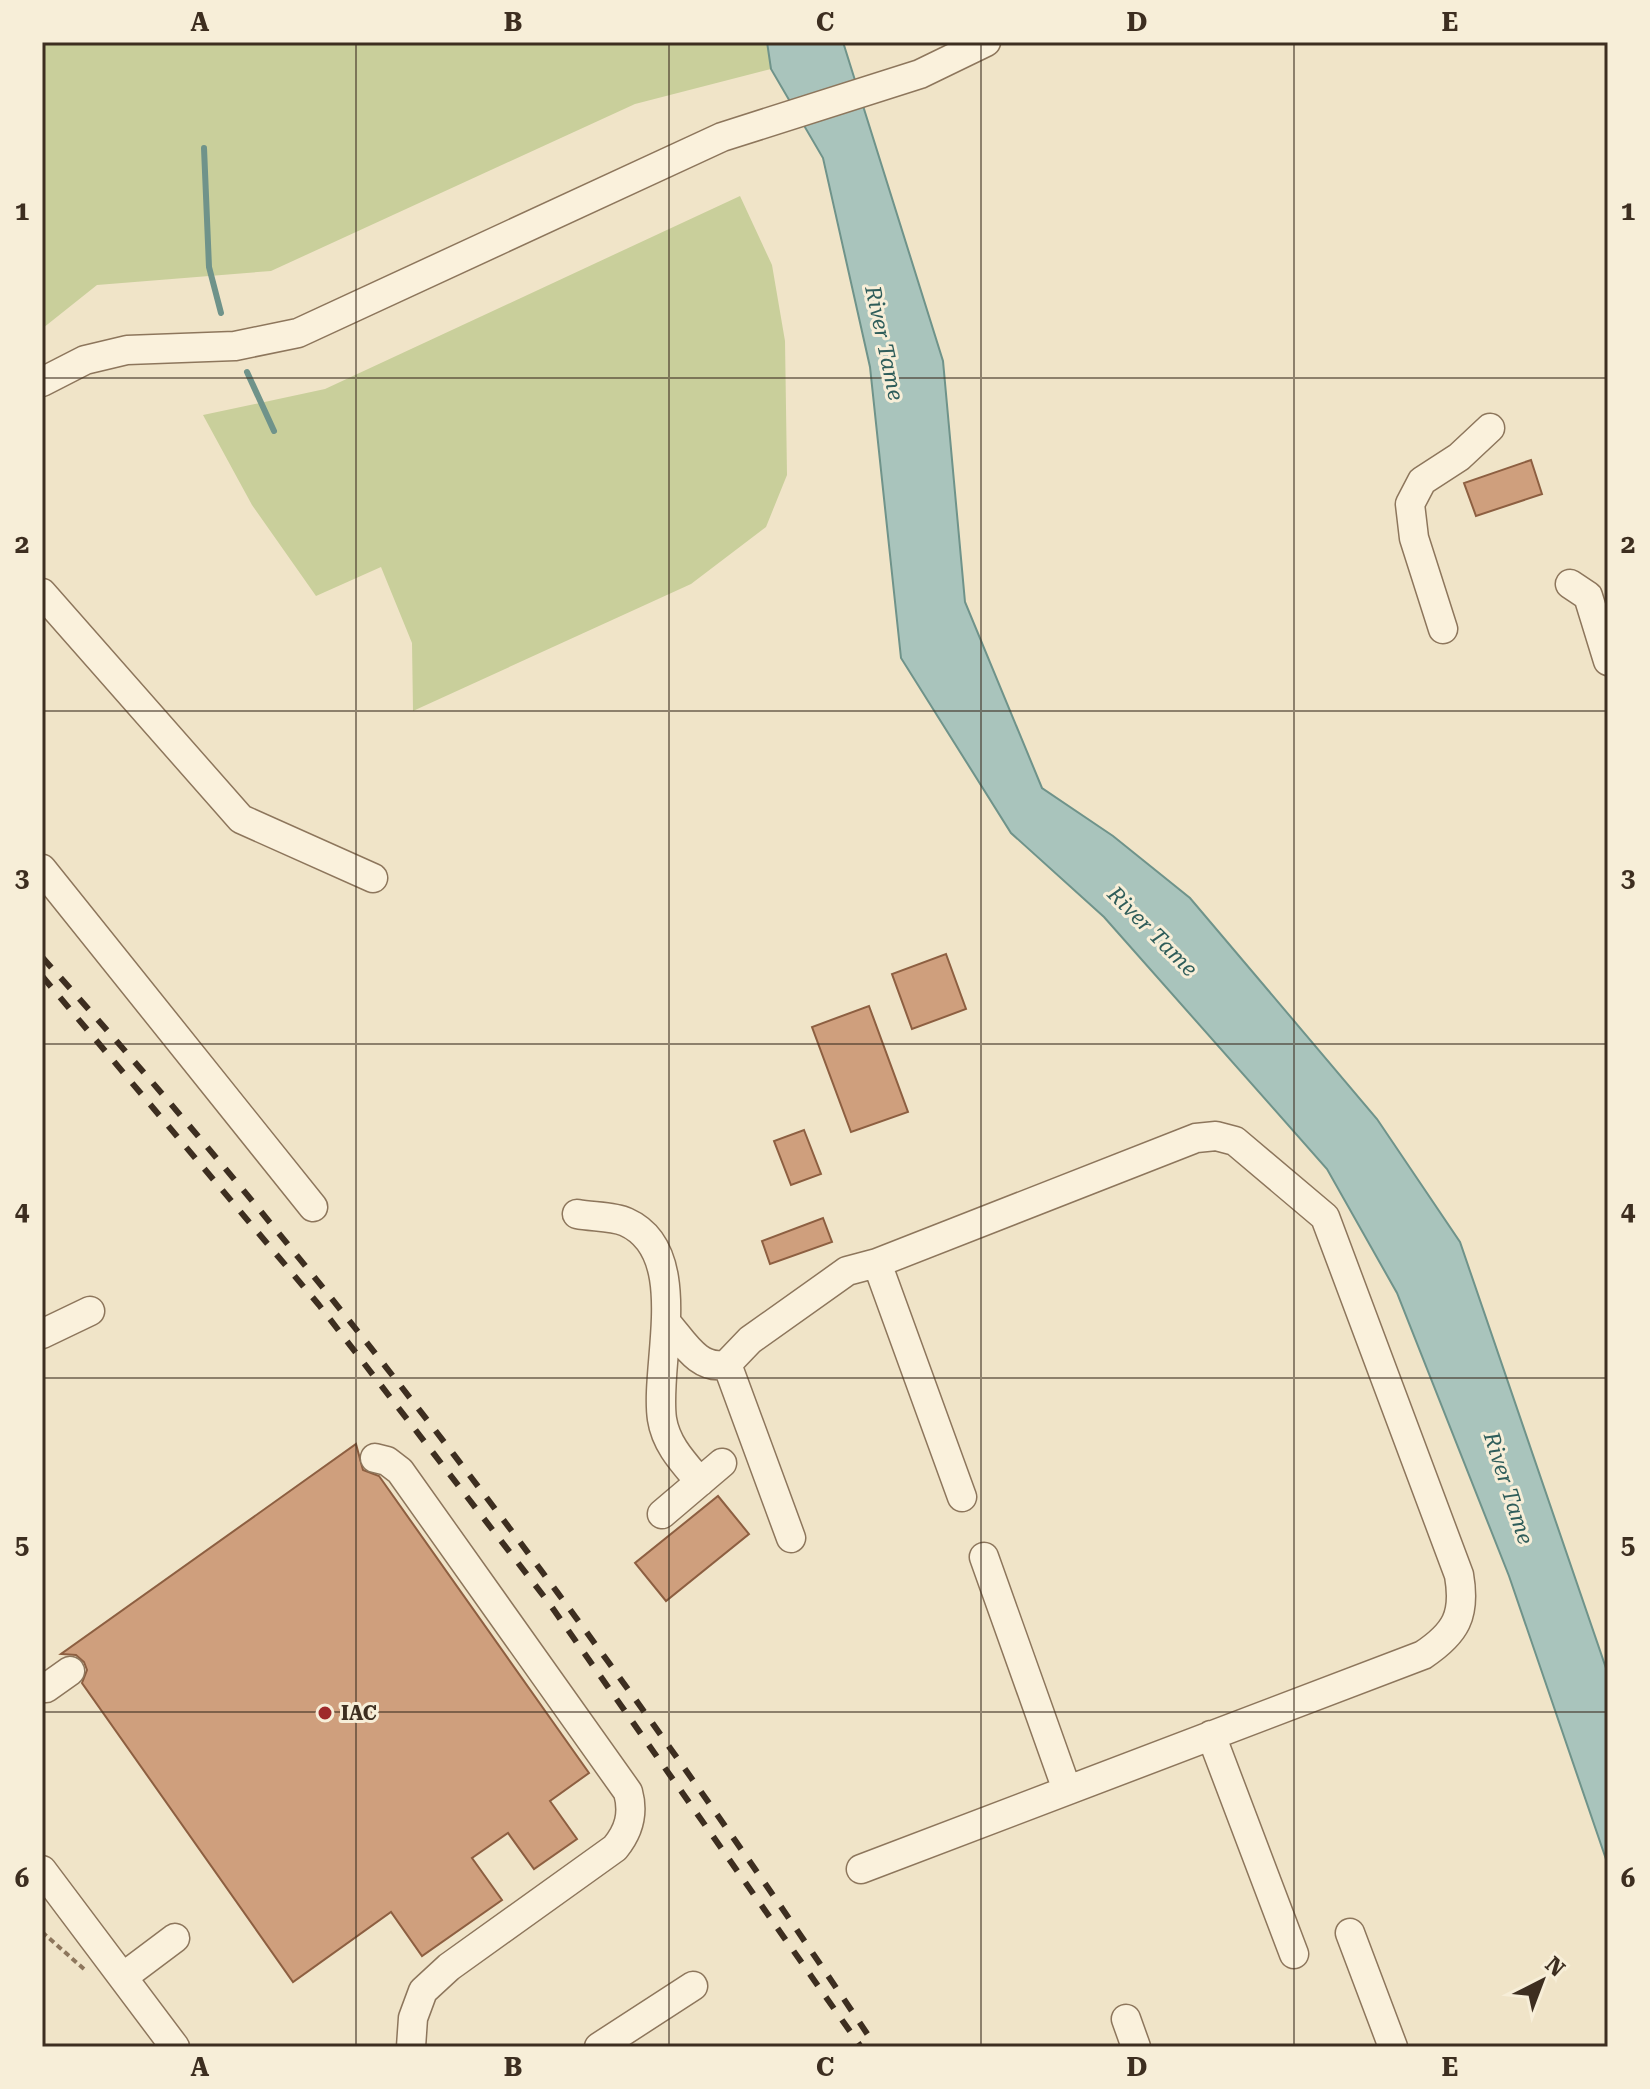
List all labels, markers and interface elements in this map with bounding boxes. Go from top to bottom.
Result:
text: A [191,7,210,37]
text: B [504,7,522,37]
text: C [816,7,834,37]
text: D [1127,7,1147,37]
text: E [1442,7,1458,37]
text: 1 [15,196,29,226]
text: 1 [1621,196,1635,226]
water label: River Tame [860,283,909,403]
text: 2 [15,529,29,559]
text: 2 [1621,529,1635,559]
text: 3 [15,863,29,893]
text: 3 [1621,863,1635,893]
water label: River Tame [1102,881,1203,981]
text: 4 [15,1196,30,1226]
text: 4 [1621,1196,1636,1226]
water label: River Tame [1478,1428,1538,1547]
text: 5 [15,1530,29,1560]
text: 5 [1621,1530,1635,1560]
place label: IAC [341,1701,377,1725]
marker: IAC [316,1704,334,1722]
text: 6 [15,1863,29,1893]
text: 6 [1621,1863,1635,1893]
north arrow [1502,1941,1582,2021]
text: N [1540,1952,1570,1982]
text: A [191,2052,210,2082]
text: B [504,2052,522,2082]
text: C [816,2052,834,2082]
text: D [1127,2052,1147,2082]
text: E [1442,2052,1458,2082]

